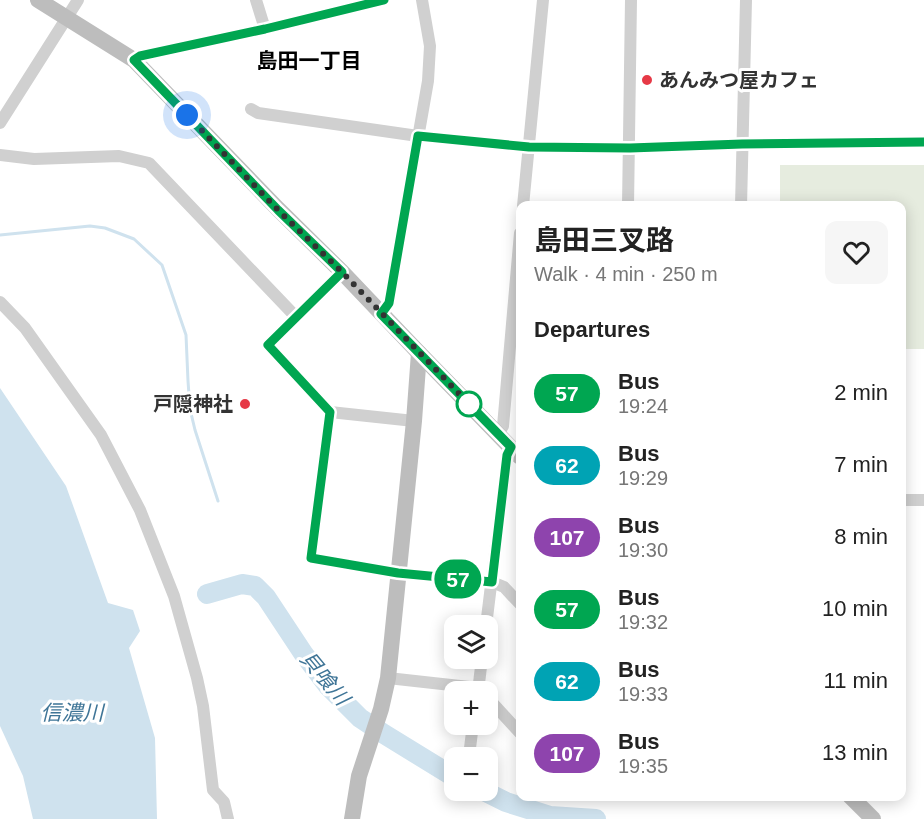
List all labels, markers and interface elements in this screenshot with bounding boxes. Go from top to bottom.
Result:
district label: 島田一丁目 [257,49,362,72]
place label: あんみつ屋カフェ [659,69,819,91]
marker: あんみつ屋カフェ [640,73,654,87]
your location [172,100,202,130]
button: heart [825,221,888,284]
text: 島田三叉路 [534,225,674,256]
text: Walk · 4 min · 250 m [534,263,718,285]
text: Departures [534,317,650,342]
text: Bus [618,369,660,394]
text: 2 min [834,380,888,405]
text: 57 [555,382,579,405]
unlabelled marker [456,391,482,417]
place label: 戸隠神社 [153,393,233,415]
text: 19:24 [618,395,668,417]
marker: 戸隠神社 [238,397,252,411]
text: Bus [618,441,660,466]
text: 7 min [834,452,888,477]
text: 62 [555,454,579,477]
text: 19:29 [618,467,668,489]
text: Bus [618,513,660,538]
text: 8 min [834,524,888,549]
text: 107 [549,526,585,549]
text: 19:30 [618,539,668,561]
line badge: 57 [431,560,485,598]
text: 57 [446,568,470,591]
text: Bus [618,585,660,610]
text: 10 min [822,596,888,621]
text: 57 [555,598,579,621]
text: 19:32 [618,611,668,633]
map controls [444,615,498,801]
button: layers [444,615,498,669]
water label: 貝喰川 [296,646,355,711]
text: Bus [618,657,660,682]
text: 11 min [824,668,888,693]
text: 62 [555,670,579,693]
button: + [444,681,498,735]
text: 19:33 [618,683,668,705]
water label: 信濃川 [41,701,105,724]
text: Bus [618,729,660,754]
text: 13 min [822,740,888,765]
text: 107 [549,742,585,765]
button: − [444,747,498,801]
text: 19:35 [618,755,668,777]

